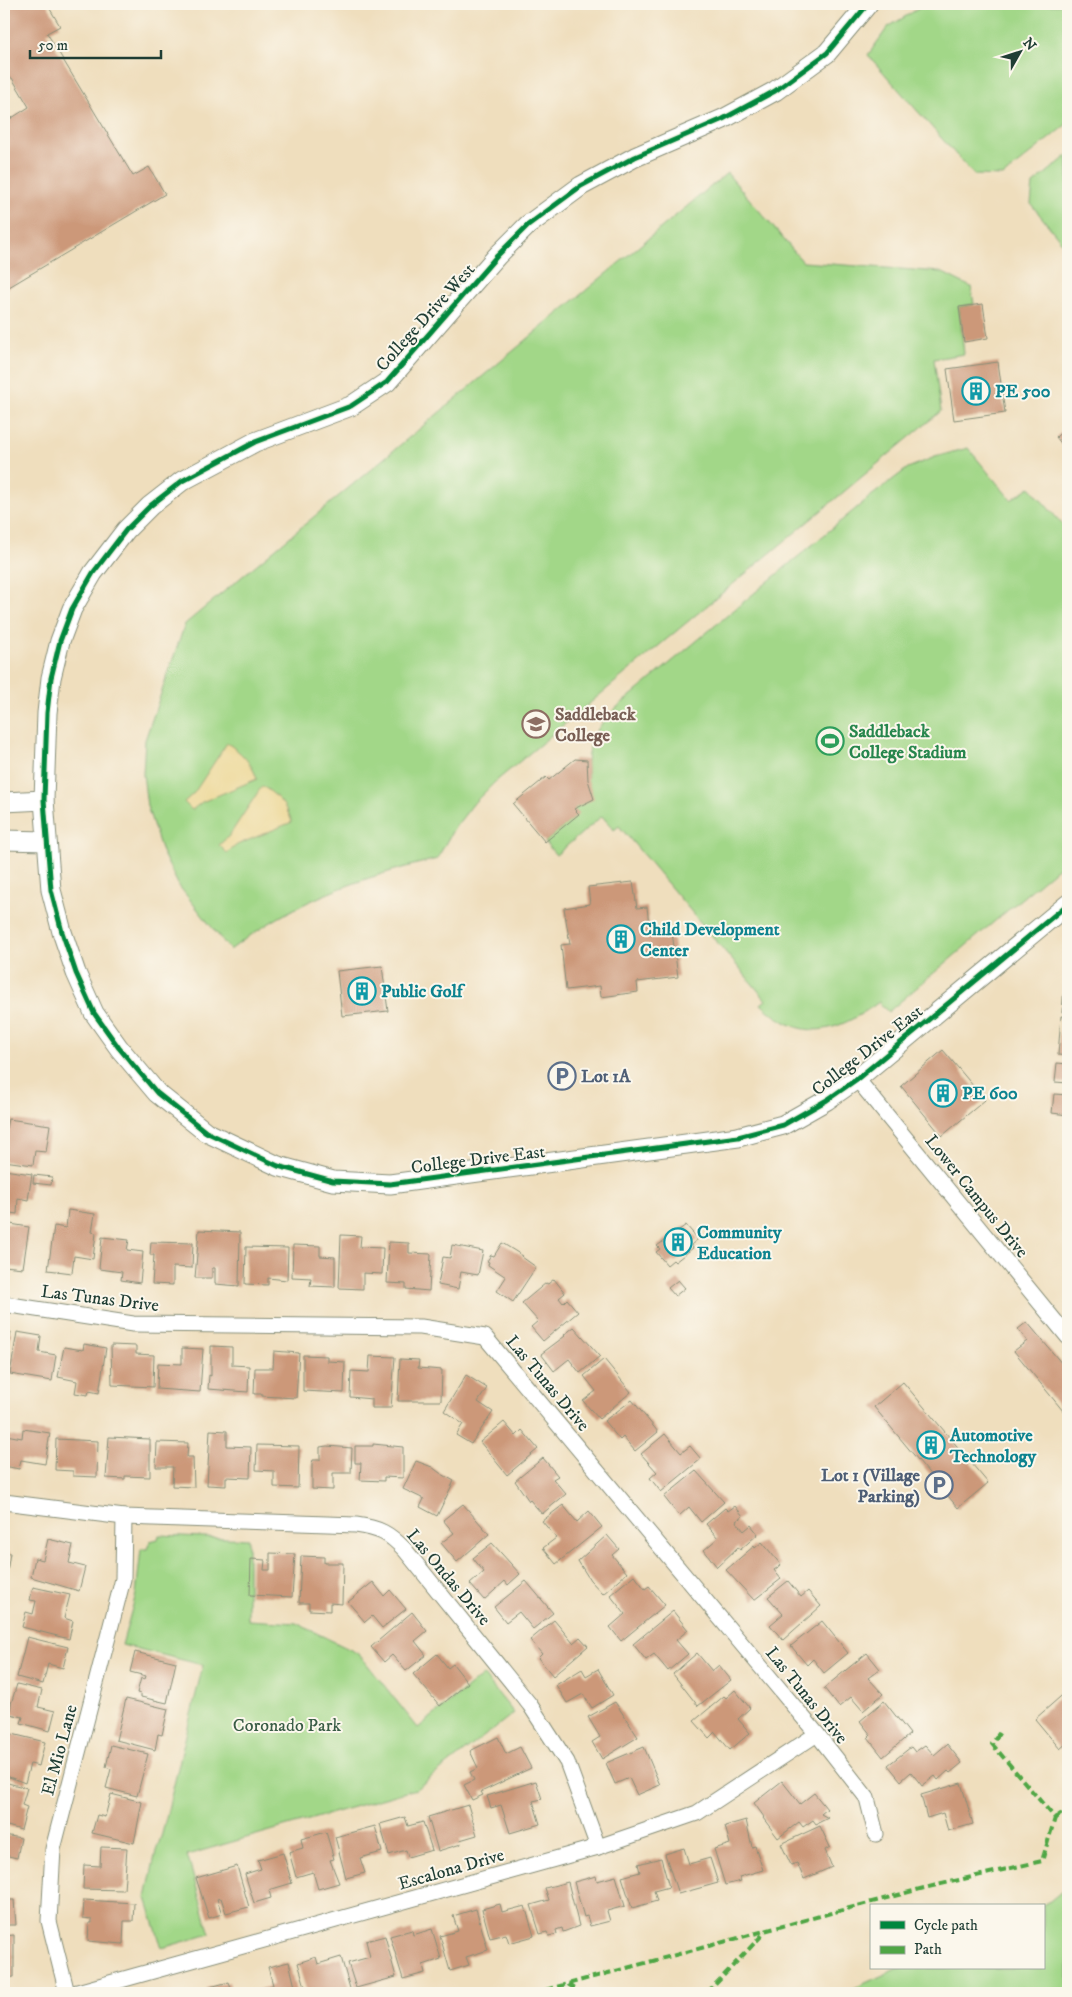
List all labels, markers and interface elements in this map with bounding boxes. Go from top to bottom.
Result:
scale bar [30,28,161,60]
north arrow [994,28,1044,78]
text: N [1019,34,1040,55]
text: 50 m [38,36,68,55]
street label: College Drive West [371,259,480,376]
building icon: PE 500 [961,376,991,406]
place label: PE 500 [995,381,1051,403]
place label: Saddleback College [555,704,637,747]
school or university icon: Saddleback College [521,709,551,739]
place label: Saddleback College Stadium [849,721,967,764]
sports icon: Saddleback College Stadium [815,726,845,756]
place label: Child Development Center [640,919,780,962]
building icon: Child Development Center [606,924,636,954]
building icon: Public Golf [347,976,377,1006]
place label: Public Golf [381,981,466,1003]
street label: College Drive East [808,1000,928,1101]
parking icon: Lot 1A [547,1061,577,1091]
place label: Lot 1A [581,1066,631,1088]
building icon: PE 600 [928,1078,958,1108]
place label: PE 600 [962,1083,1018,1105]
street label: Lower Campus Drive [920,1131,1033,1263]
street label: College Drive East [410,1141,547,1179]
place label: Community Education [697,1222,782,1265]
building icon: Community Education [663,1227,693,1257]
street label: Las Tunas Drive [40,1281,160,1317]
street label: Las Tunas Drive [501,1331,594,1436]
place label: Automotive Technology [949,1425,1037,1468]
building icon: Automotive Technology [916,1430,946,1460]
place label: Lot 1 (Village Parking) [821,1465,921,1508]
parking icon: Lot 1 (Village Parking) [924,1470,954,1500]
street label: Las Ondas Drive [402,1525,495,1630]
street label: Las Tunas Drive [760,1643,852,1749]
street label: El Mio Lane [37,1702,83,1798]
park label: Coronado Park [233,1715,341,1737]
street label: Escalona Drive [396,1844,507,1896]
legend [870,1904,1044,1970]
text: Cycle path [914,1916,978,1935]
text: Path [914,1940,942,1959]

